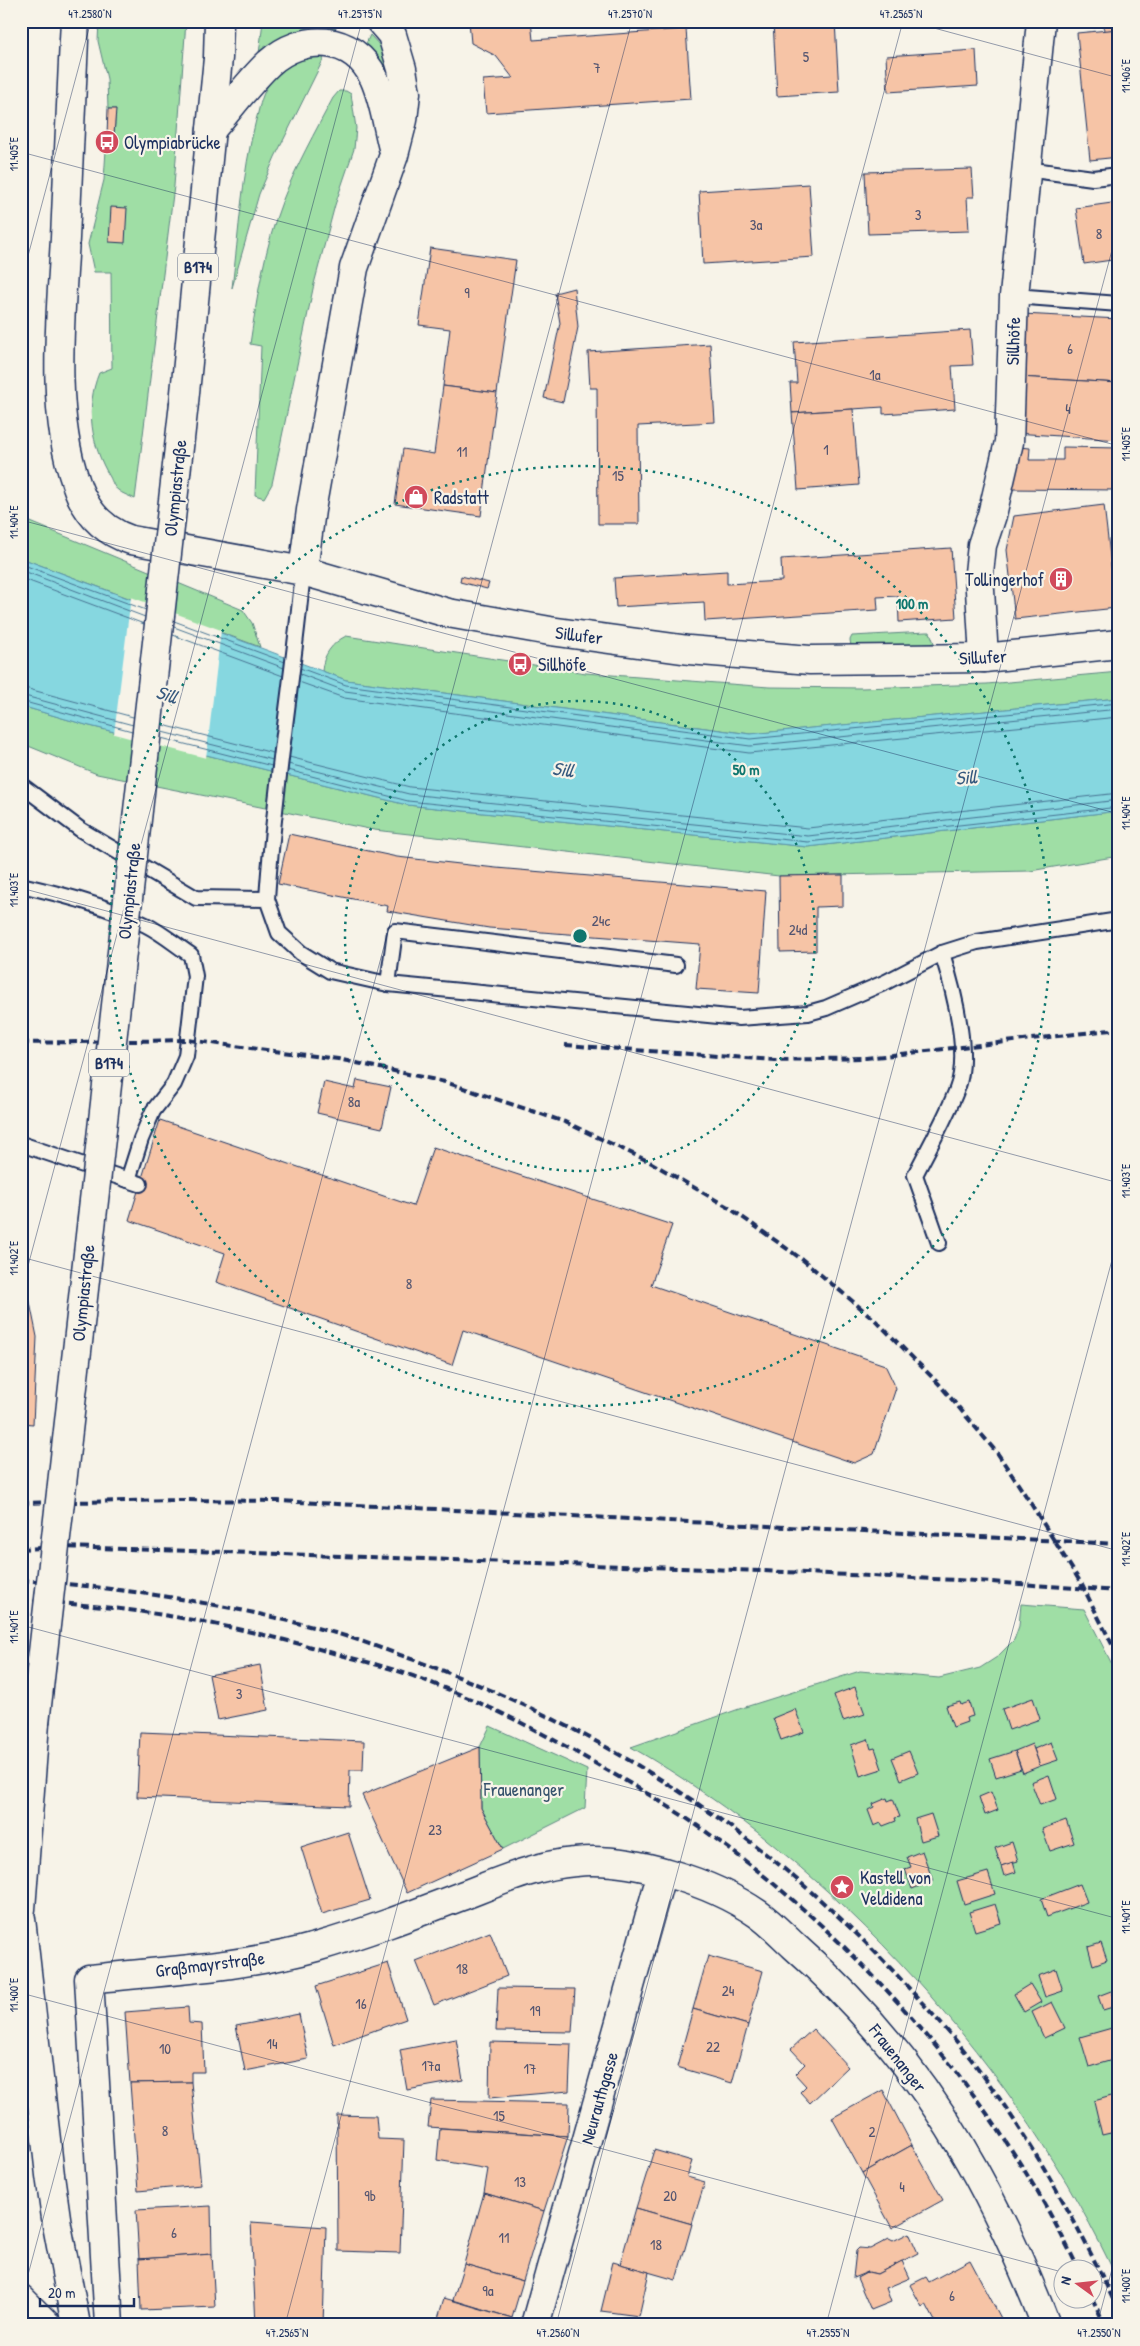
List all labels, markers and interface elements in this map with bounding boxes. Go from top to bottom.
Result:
text: 47.2580°N [68,5,112,22]
text: 47.2575°N [338,5,382,22]
text: 47.2570°N [608,5,652,22]
text: 47.2565°N [880,5,922,22]
house number: 5 [803,46,810,67]
house number: 7 [593,57,601,78]
text: 11.406°E [1117,58,1134,93]
bus stop icon: Olympiabrücke [94,129,120,155]
place label: Olympiabrücke [124,130,221,155]
text: 11.405°E [5,136,22,171]
house number: 3 [915,204,922,225]
house number: 3a [750,214,762,235]
house number: 8 [1096,223,1102,244]
road number: B174 [178,253,218,280]
house number: 9 [464,282,470,303]
street label: Sillhöfe [1000,316,1026,366]
house number: 6 [1067,338,1073,359]
house number: 1a [869,364,881,385]
house number: 4 [1065,398,1071,419]
text: 11.405°E [1117,426,1134,461]
street label: Olympiastraße [157,438,193,538]
house number: 1 [823,439,829,460]
house number: 11 [457,441,467,462]
house number: 15 [612,465,625,486]
shop icon: Radstatt [403,484,429,510]
place label: Radstatt [434,485,490,510]
text: 11.404°E [5,504,22,539]
building icon: Tollingerhof [1048,566,1074,592]
place label: Tollingerhof [965,567,1045,592]
text: 100 m [896,593,928,614]
street label: Sillufer [554,620,604,650]
street label: Sillufer [958,643,1008,671]
bus stop icon: Sillhöfe [507,651,533,677]
place label: Sillhöfe [538,652,587,677]
water label: Sill [153,678,182,710]
water label: Sill [551,755,576,783]
text: 50 m [733,759,759,780]
water label: Sill [955,763,978,791]
text: 11.404°E [1117,795,1134,830]
street label: Olympiastraße [111,841,147,941]
text: 11.403°E [5,872,22,907]
house number: 24c [592,910,610,931]
house number: 24d [789,919,807,940]
centre of rings [571,927,589,945]
road number: B174 [89,1050,129,1076]
house number: 8a [348,1091,360,1112]
text: 11.403°E [1117,1163,1134,1198]
text: 11.402°E [5,1240,22,1275]
street label: Olympiastraße [65,1243,101,1343]
house number: 8 [406,1273,412,1294]
text: 11.402°E [1117,1531,1134,1566]
text: 11.401°E [5,1610,22,1644]
house number: 3 [236,1683,243,1704]
park label: Frauenanger [483,1777,564,1802]
house number: 23 [428,1819,442,1840]
place label: Kastell von Veldidena [860,1865,931,1911]
place icon: Kastell von Veldidena [829,1874,855,1900]
text: 11.401°E [1117,1900,1134,1934]
street label: Graßmayrstraße [154,1945,266,1983]
house number: 18 [456,1958,468,1979]
text: 11.400°E [5,1977,22,2012]
house number: 24 [722,1980,735,2001]
house number: 16 [355,1993,367,2014]
house number: 19 [530,2000,541,2021]
street label: Frauenanger [863,2018,933,2097]
house number: 14 [266,2033,278,2054]
house number: 22 [706,2036,720,2057]
house number: 10 [159,2038,171,2059]
street label: Neurauthgasse [574,2049,624,2147]
house number: 17a [422,2055,440,2076]
house number: 17 [524,2058,536,2079]
house number: 15 [493,2105,506,2126]
house number: 8 [162,2120,168,2141]
house number: 2 [868,2121,876,2142]
house number: 13 [514,2171,526,2192]
house number: 4 [899,2176,905,2197]
house number: 9b [364,2185,376,2206]
house number: 20 [663,2185,677,2206]
house number: 6 [171,2222,177,2243]
house number: 11 [499,2227,509,2248]
house number: 18 [650,2234,662,2255]
north arrow [1052,2258,1102,2308]
text: 11.400°E [1117,2268,1134,2303]
text: N [1055,2274,1075,2287]
scale bar [40,2276,134,2308]
house number: 9a [482,2280,494,2301]
text: 20 m [48,2282,75,2303]
house number: 6 [949,2285,955,2306]
text: 47.2565°N [266,2324,308,2341]
text: 47.2560°N [536,2324,580,2341]
text: 47.2555°N [806,2324,850,2341]
text: 47.2550°N [1077,2324,1121,2341]

